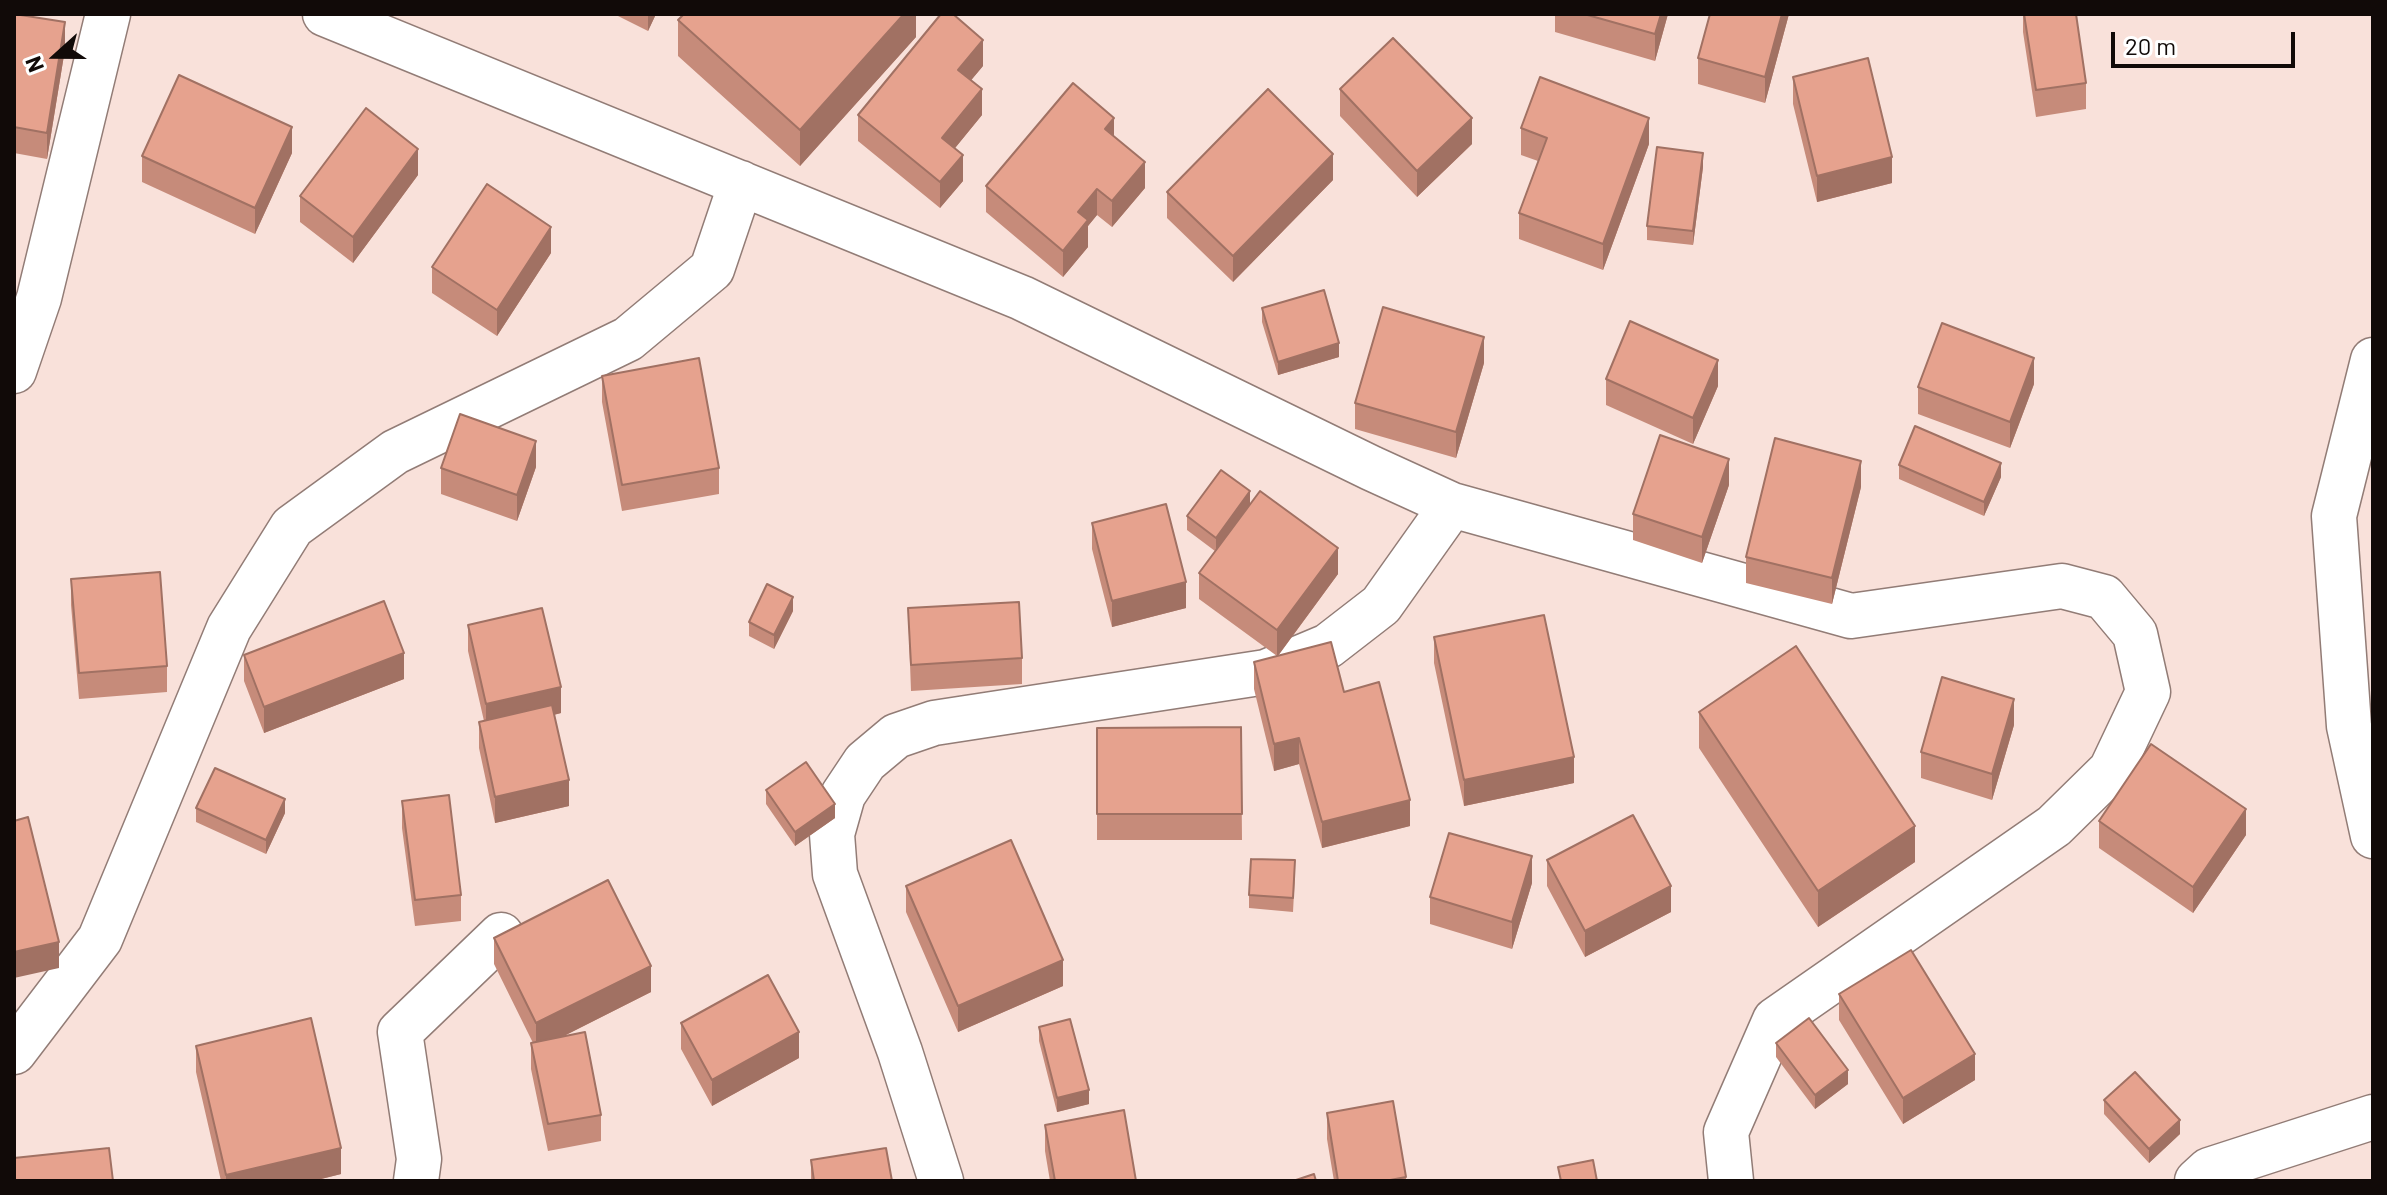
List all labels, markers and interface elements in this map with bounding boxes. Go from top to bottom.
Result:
north arrow [16,16,96,96]
scale bar [2115,16,2299,66]
text: 20 m [2125,31,2176,60]
text: N [19,53,48,76]

